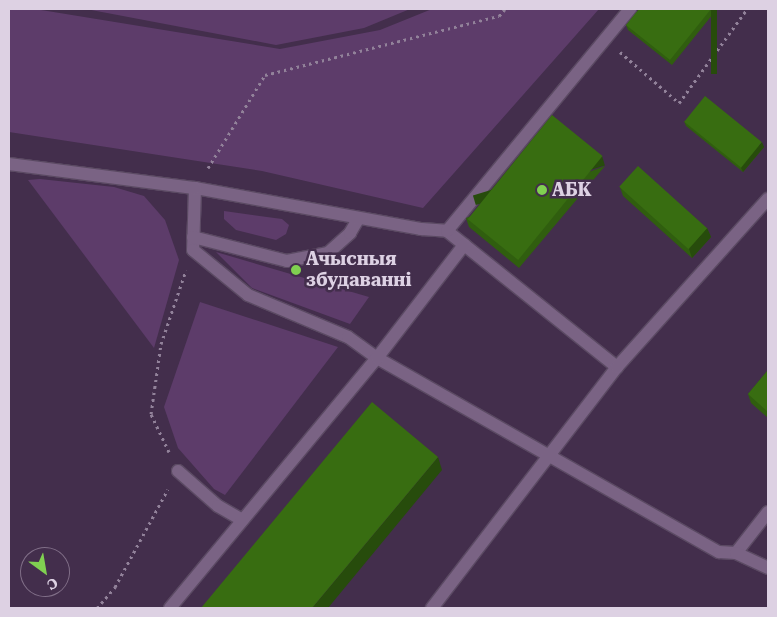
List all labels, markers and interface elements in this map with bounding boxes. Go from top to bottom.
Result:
place label: АБК [552,179,592,201]
marker: АБК [536,184,548,196]
place label: Ачысныя збудаванні [306,249,411,292]
marker: Ачысныя збудаванні [290,264,302,276]
north arrow [20,547,70,597]
text: С [44,574,61,593]

